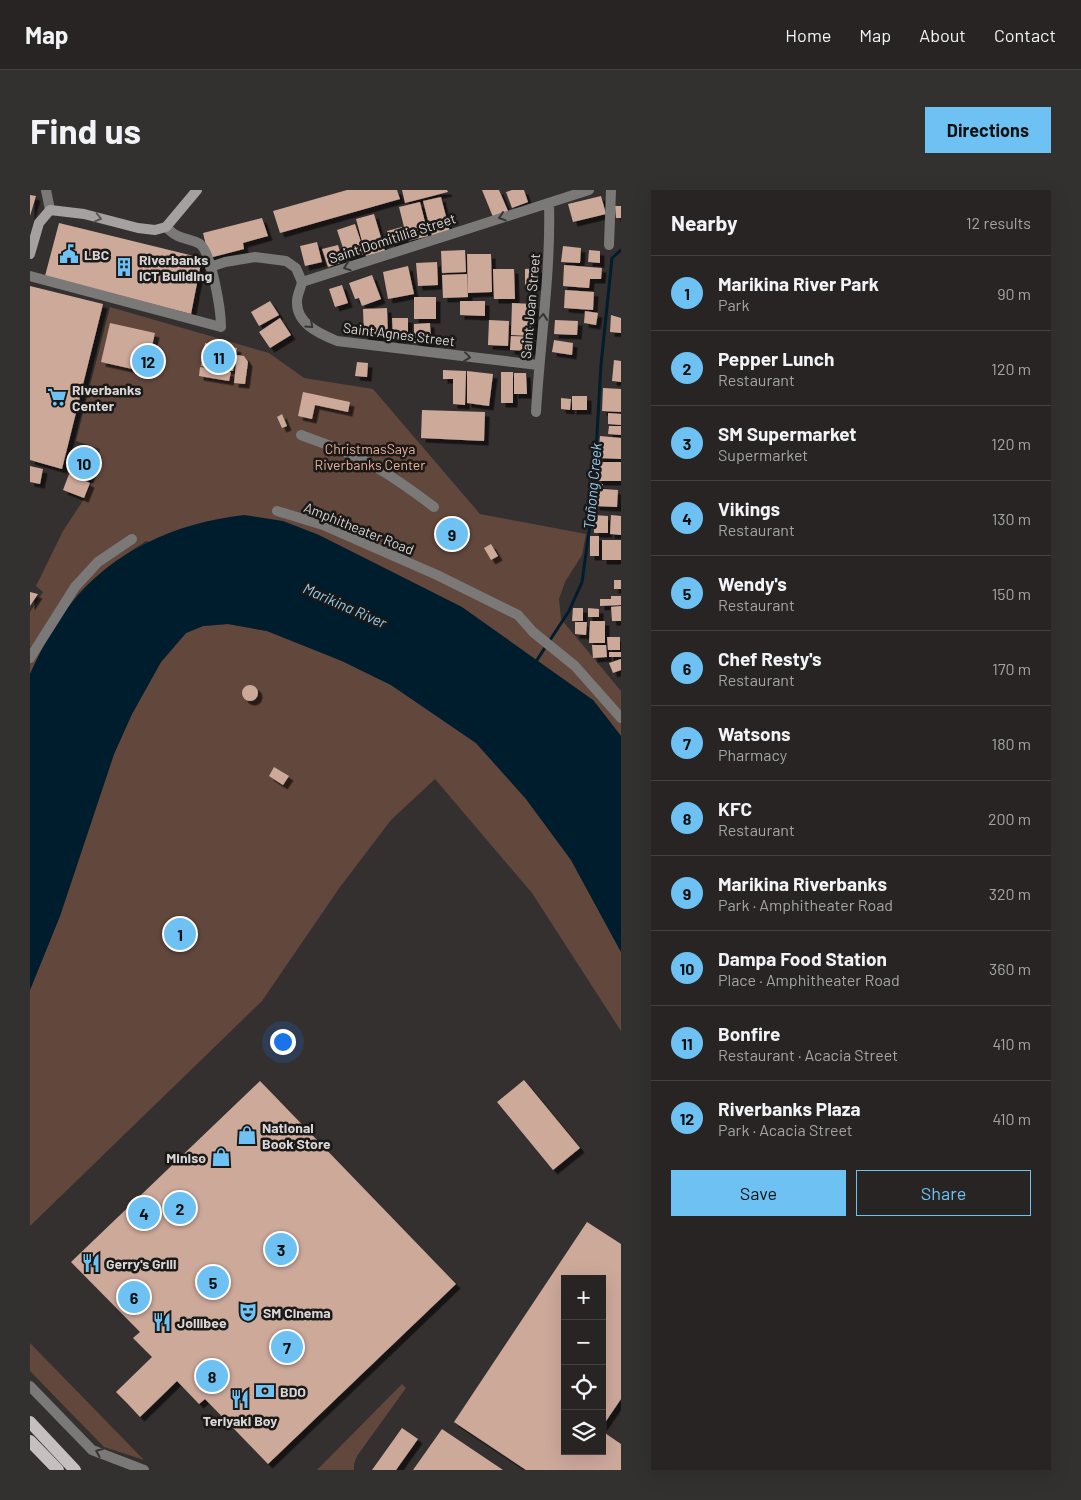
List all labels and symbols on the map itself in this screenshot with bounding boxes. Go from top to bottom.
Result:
street label: Saint Domitillia Street [326,209,458,267]
one-way arrow [94,212,103,223]
one-way arrow [499,212,507,222]
public building icon: LBC [58,243,80,265]
place label: LBC [84,246,109,263]
place label: Riverbanks ICT Building [139,251,212,284]
street label: Saint Joan Street [517,253,543,359]
building icon: Riverbanks ICT Building [113,256,135,278]
one-way arrow [344,261,352,271]
one-way arrow [537,312,548,320]
one-way arrow [304,319,313,328]
street label: Saint Agnes Street [342,319,456,349]
pin: 11 [203,338,235,376]
pin: 12 [132,342,164,380]
one-way arrow [463,351,471,362]
place label: Riverbanks Center [72,381,141,414]
supermarket icon: Riverbanks Center [46,386,68,408]
park label: ChristmasSaya Riverbanks Center [315,440,425,473]
water label: Tañong Creek [579,441,605,530]
pin: 10 [68,444,100,482]
street label: Amphitheater Road [302,498,416,558]
pin: 9 [436,515,468,553]
water label: Marikina River [301,579,390,632]
pin: 1 [164,915,196,953]
your location [270,1029,296,1055]
place label: National Book Store [262,1119,331,1152]
shop icon: National Book Store [236,1124,258,1146]
shop icon: Miniso [210,1146,232,1168]
place label: Miniso [166,1149,206,1166]
pin: 2 [164,1189,196,1227]
pin: 4 [128,1194,160,1232]
pin: 3 [265,1230,297,1268]
restaurant icon: Gerry's Grill [80,1252,102,1274]
place label: Gerry's Grill [106,1255,176,1272]
pin: 5 [197,1263,229,1301]
pin: 6 [118,1278,150,1316]
theatre icon: SM Cinema [237,1301,259,1323]
place label: SM Cinema [263,1304,331,1321]
restaurant icon: Jollibee [151,1311,173,1333]
place label: Jollibee [177,1314,227,1331]
pin: 7 [271,1328,303,1366]
pin: 8 [196,1357,228,1395]
bank icon: BDO [254,1380,276,1402]
place label: BDO [280,1383,306,1400]
restaurant icon: Teriyaki Boy [229,1388,251,1410]
place label: Teriyaki Boy [203,1412,277,1429]
one-way arrow [95,1448,104,1459]

